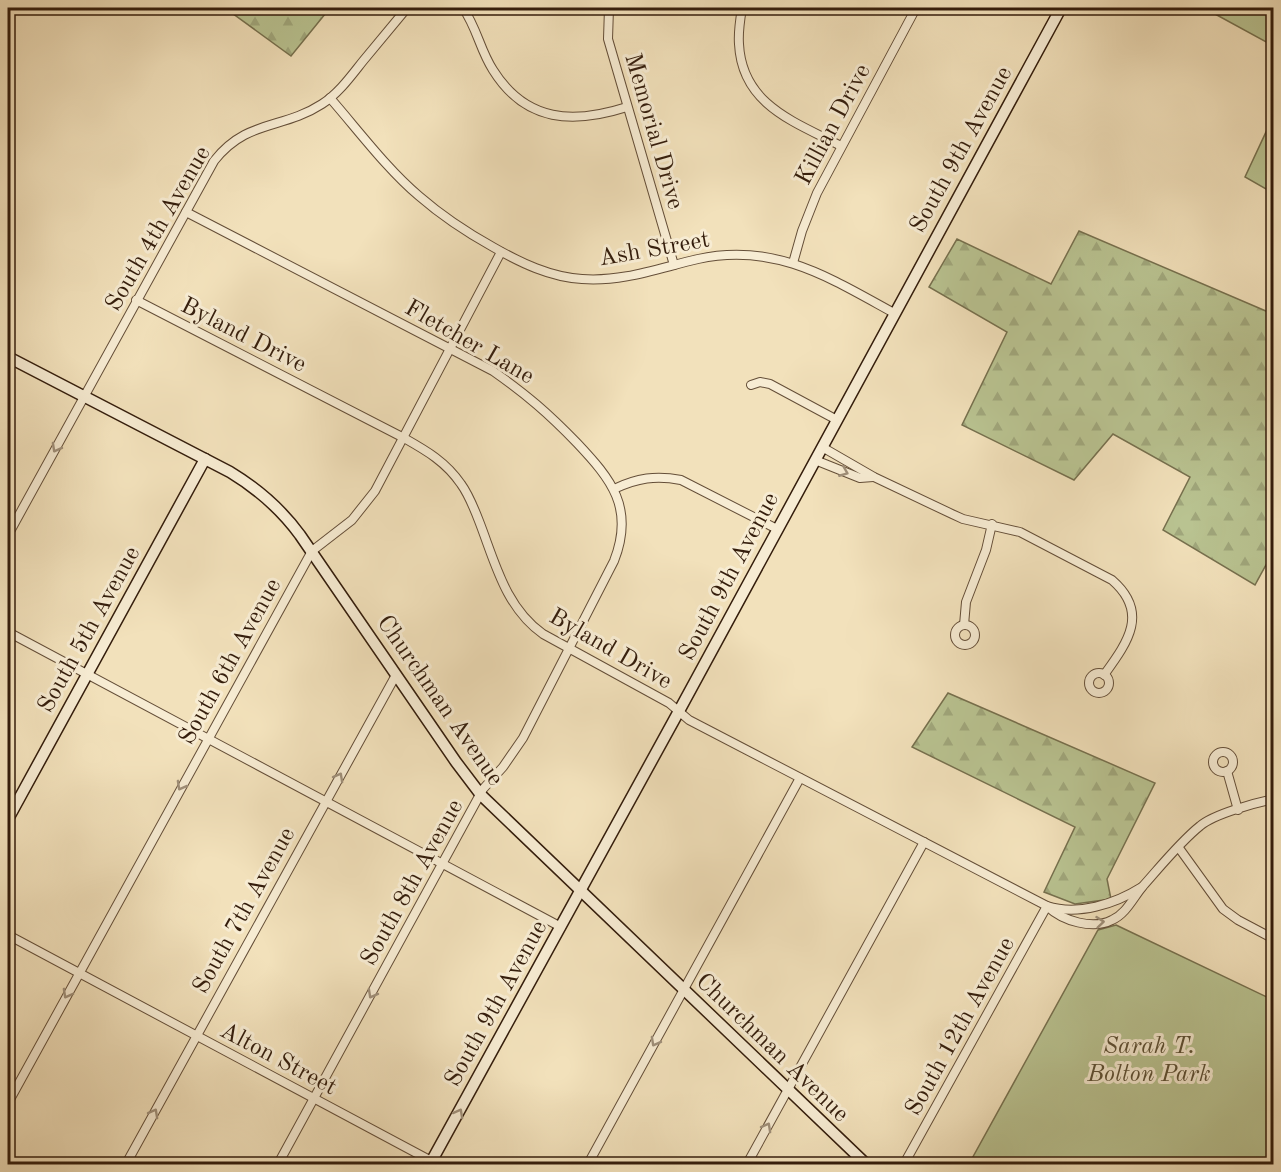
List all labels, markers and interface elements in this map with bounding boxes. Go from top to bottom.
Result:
street label: Memorial Drive [619,51,687,212]
street label: Killian Drive [792,60,876,189]
street label: South 9th Avenue [906,63,1017,237]
street label: South 4th Avenue [102,142,216,316]
street label: Ash Street [597,228,712,272]
street label: Byland Drive [176,294,310,378]
street label: Fletcher Lane [400,296,538,389]
one-way arrow [52,441,63,452]
one-way arrow [838,465,849,477]
street label: South 9th Avenue [675,489,784,665]
street label: South 5th Avenue [34,543,145,717]
street label: South 6th Avenue [175,575,286,749]
street label: Byland Drive [544,605,676,694]
street label: Churchman Avenue [372,611,507,791]
one-way arrow [332,772,343,783]
one-way arrow [177,780,188,791]
street label: South 8th Avenue [357,796,468,970]
street label: South 7th Avenue [189,824,300,998]
street label: South 9th Avenue [441,917,552,1091]
one-way arrow [1095,917,1105,929]
street label: South 12th Avenue [902,934,1020,1120]
street label: Churchman Avenue [691,970,853,1127]
one-way arrow [63,988,74,998]
one-way arrow [368,988,379,998]
street label: Alton Street [216,1019,340,1101]
park label: Sarah T. Bolton Park [1086,1035,1211,1087]
one-way arrow [651,1036,662,1047]
one-way arrow [147,1109,158,1119]
one-way arrow [452,1109,463,1119]
one-way arrow [760,1123,771,1133]

